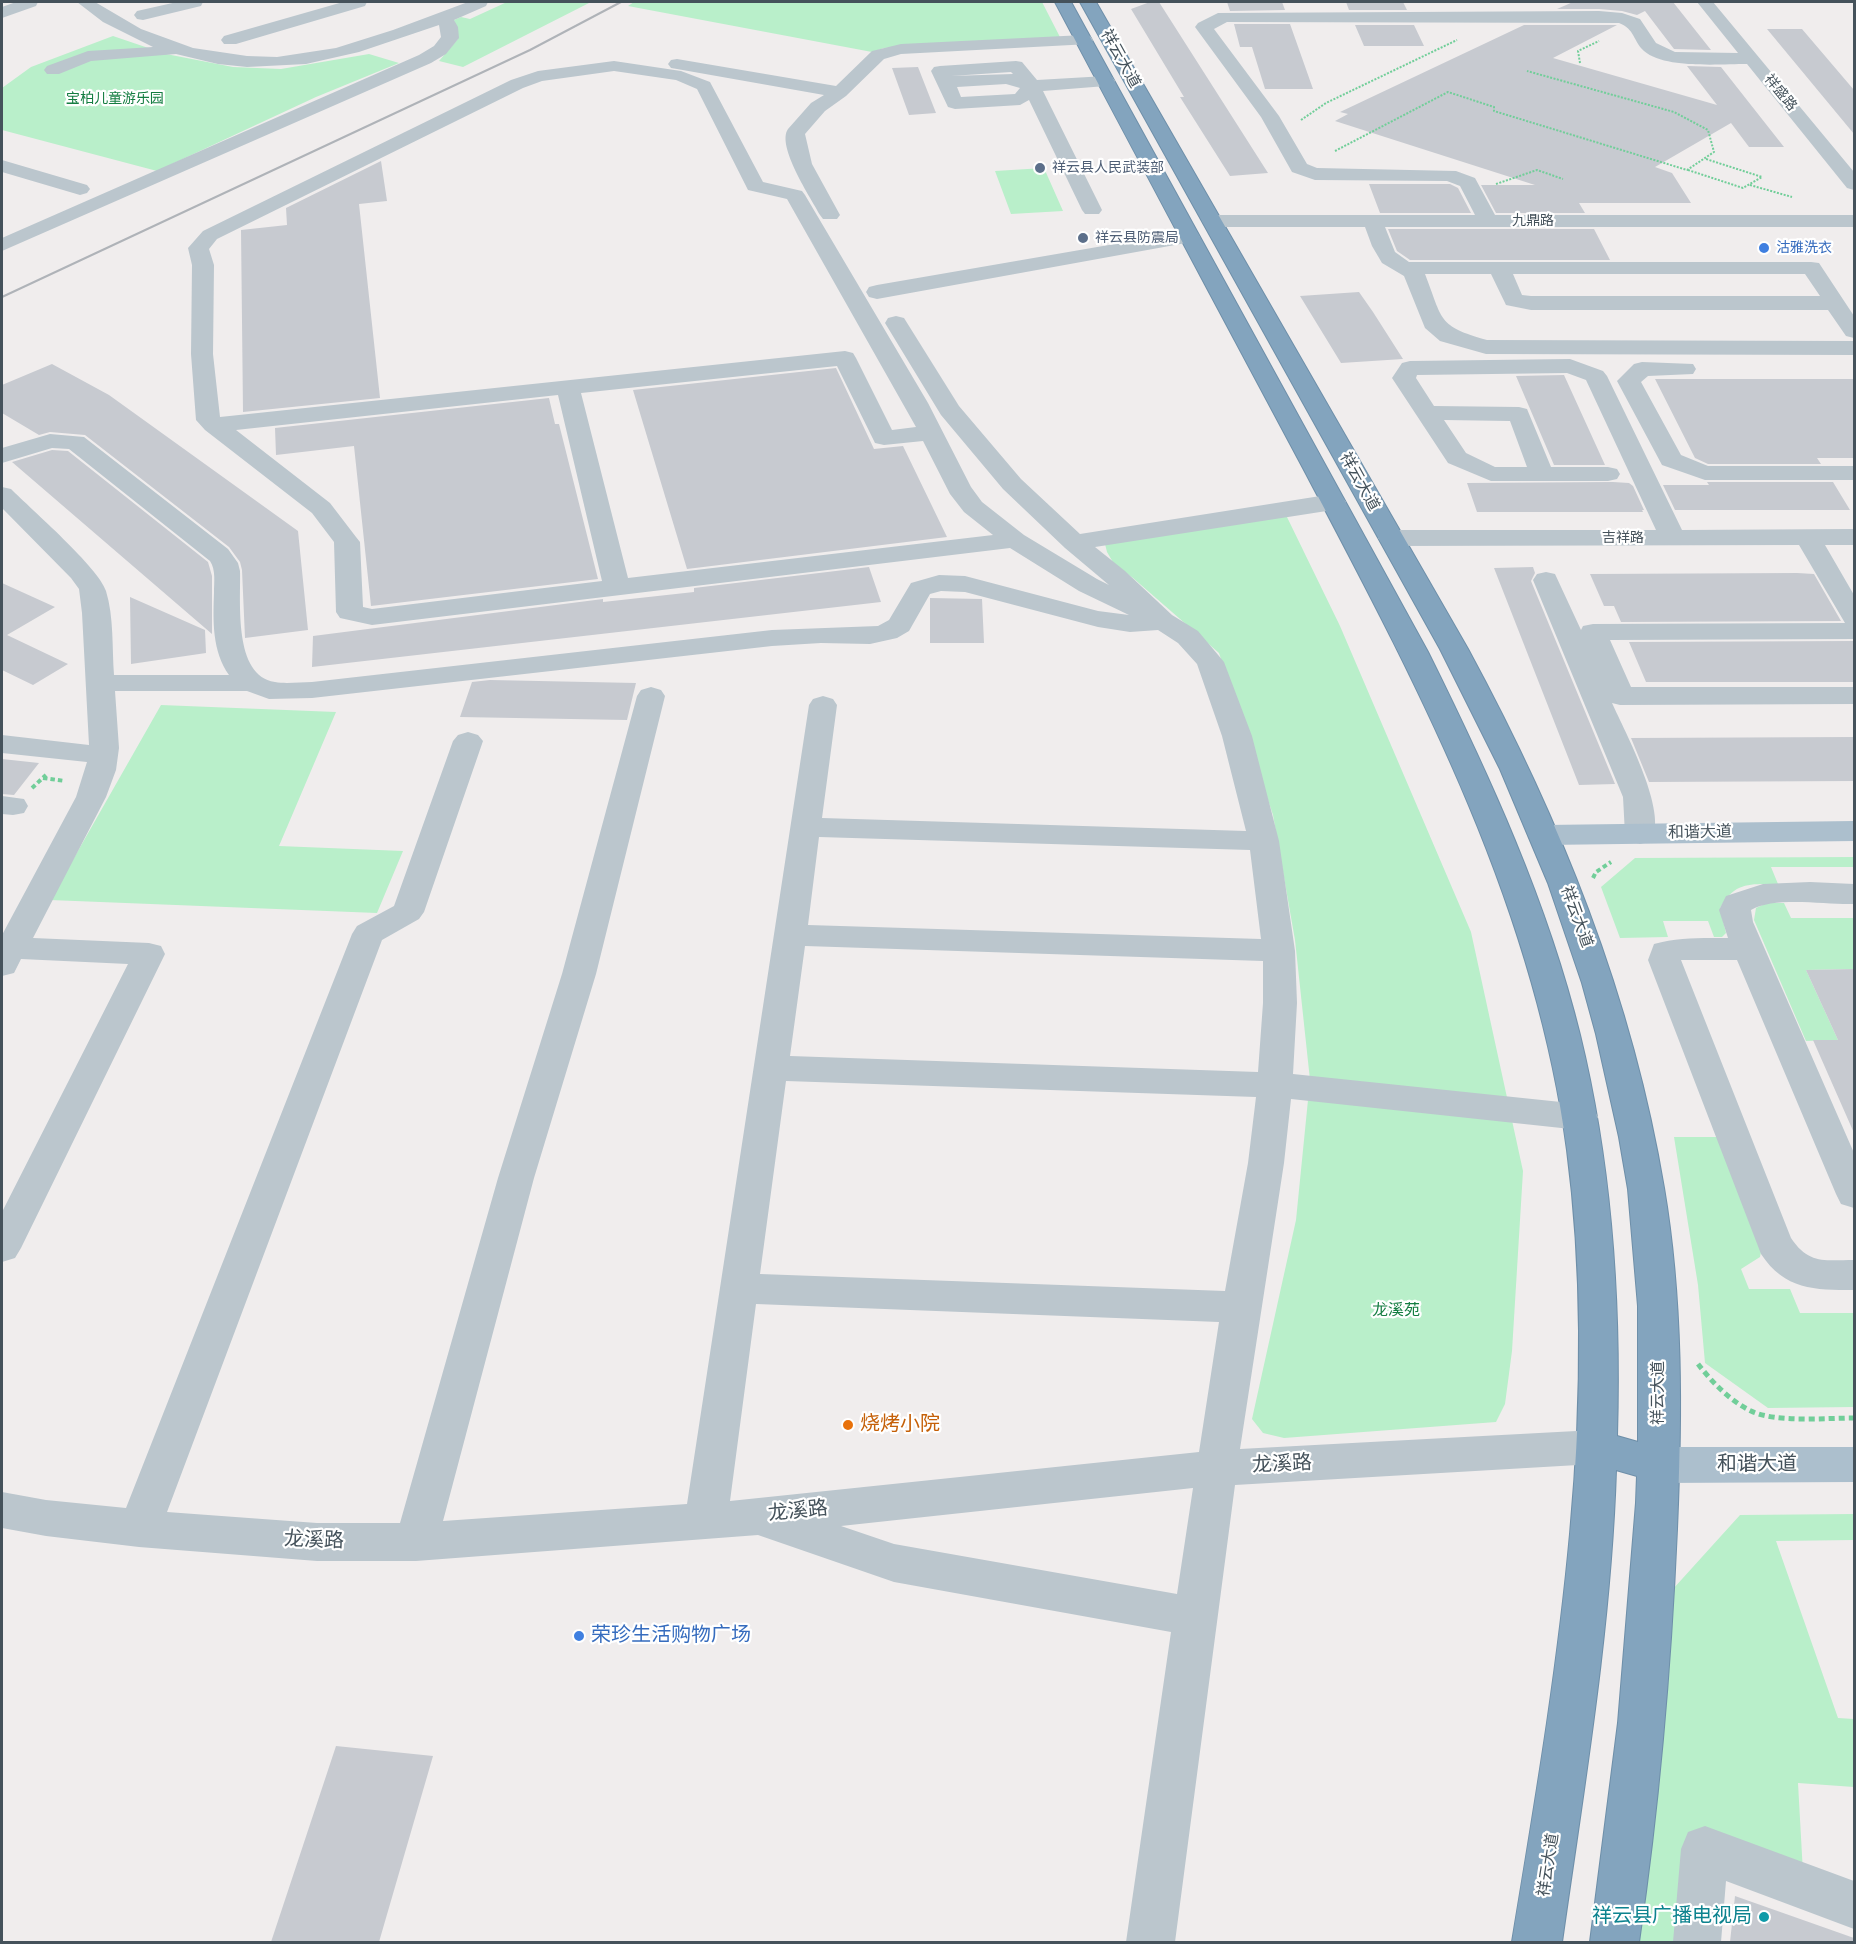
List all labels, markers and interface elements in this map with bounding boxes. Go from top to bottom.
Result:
street label: 祥云大道 [1096,26,1144,92]
street label: 祥盛路 [1760,71,1800,115]
park label: 宝柏儿童游乐园 [66,91,164,107]
place label: 祥云县人民武装部 [1052,160,1164,176]
marker: 祥云县人民武装部 [1033,161,1047,175]
street label: 九鼎路 [1512,213,1554,229]
place label: 祥云县防震局 [1095,230,1179,246]
marker: 祥云县防震局 [1076,231,1090,245]
place label: 沽雅洗衣 [1776,240,1832,256]
marker: 沽雅洗衣 [1757,241,1771,255]
street label: 祥云大道 [1335,449,1383,515]
street label: 吉祥路 [1602,530,1644,546]
street label: 和谐大道 [1668,823,1732,843]
street label: 祥云大道 [1556,884,1596,950]
park label: 龙溪苑 [1372,1301,1420,1321]
street label: 祥云大道 [1649,1361,1669,1425]
place label: 烧烤小院 [860,1413,940,1437]
marker: 烧烤小院 [841,1418,855,1432]
street label: 龙溪路 [1251,1451,1313,1479]
street label: 和谐大道 [1717,1453,1797,1477]
street label: 龙溪路 [767,1497,829,1527]
street label: 龙溪路 [284,1528,344,1554]
place label: 荣珍生活购物广场 [591,1624,751,1648]
marker: 荣珍生活购物广场 [572,1629,586,1643]
street label: 祥云大道 [1535,1832,1563,1898]
place label: 祥云县广播电视局 [1592,1905,1752,1929]
marker: 祥云县广播电视局 [1757,1910,1771,1924]

